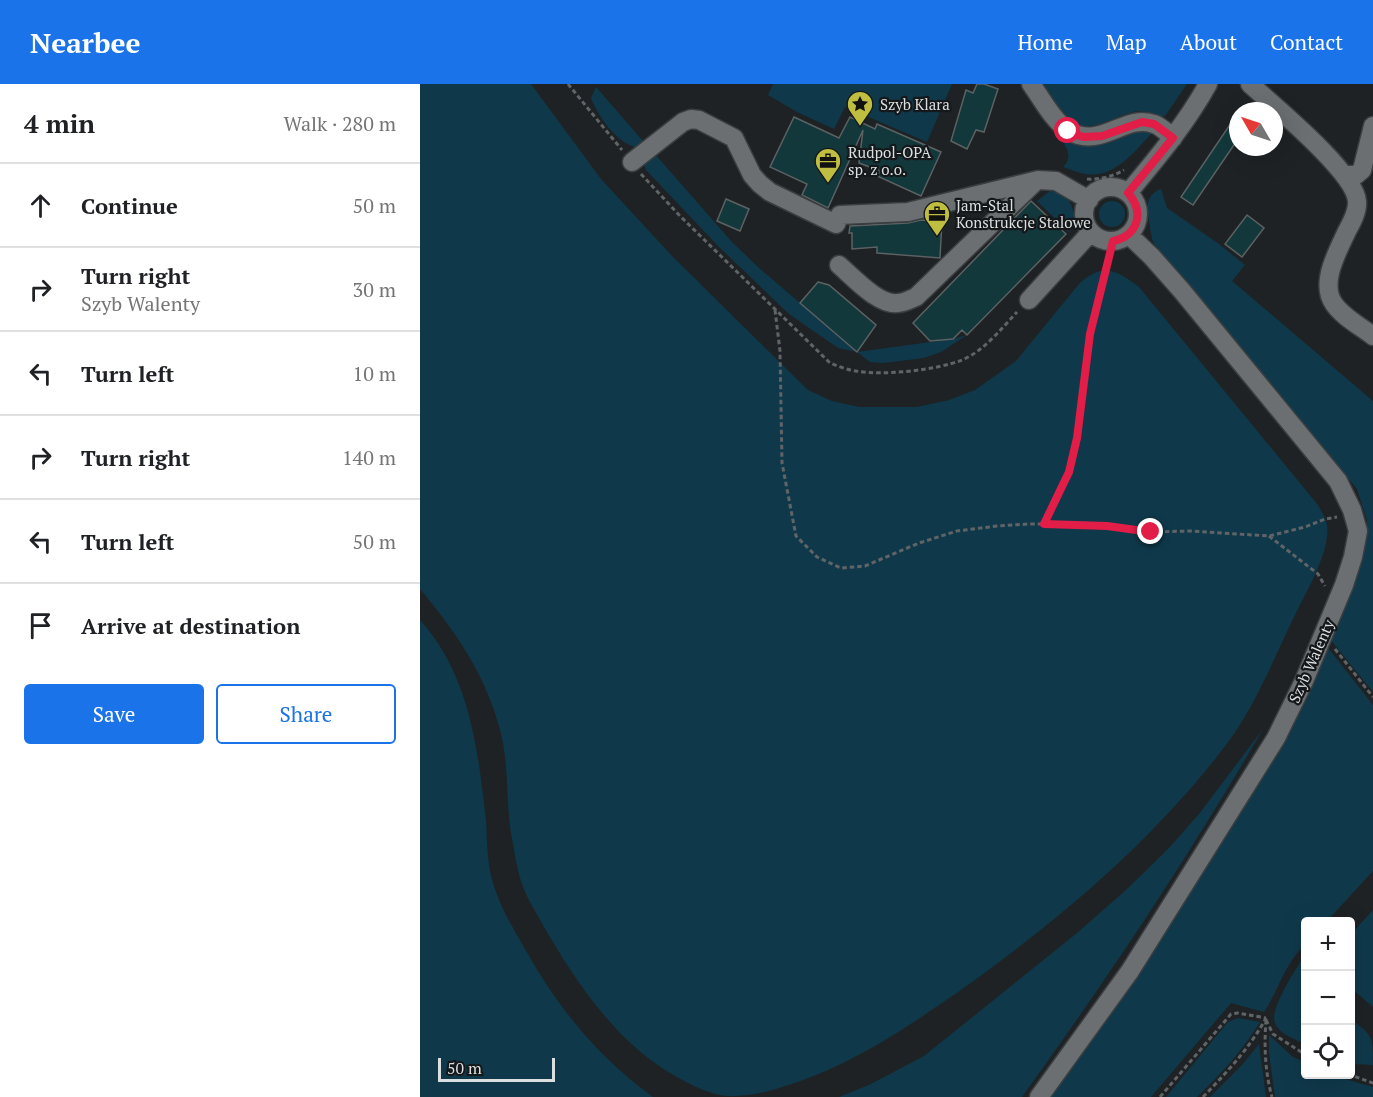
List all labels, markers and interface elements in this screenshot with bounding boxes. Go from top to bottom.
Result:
text: Nearbee [30,24,140,61]
text: Home [1017,28,1073,56]
text: Map [1106,28,1147,56]
text: About [1180,28,1237,56]
text: Contact [1270,28,1343,56]
place icon: Szyb Klara [845,89,875,127]
place label: Szyb Klara [880,94,950,114]
north arrow [1229,102,1283,156]
text: 4 min [24,106,95,140]
text: Walk · 280 m [284,110,396,137]
route start [1054,117,1080,143]
place label: Rudpol-OPA sp. z o.o. [848,142,932,179]
office icon: Rudpol-OPA sp. z o.o. [813,146,843,184]
icon: ahead [24,189,57,222]
text: Continue [81,191,178,220]
text: 50 m [353,192,396,219]
place label: Jam-Stal Konstrukcje Stalowe [956,195,1091,232]
office icon: Jam-Stal Konstrukcje Stalowe [922,199,952,237]
text: Turn right [81,261,190,290]
icon: right [24,273,57,306]
text: 30 m [353,276,396,303]
text: Szyb Walenty [81,290,200,317]
icon: left [24,357,57,390]
text: Turn left [81,359,174,388]
text: 10 m [353,360,396,387]
icon: right [24,441,57,474]
text: Turn right [81,443,190,472]
text: 140 m [342,444,396,471]
route end [1137,518,1163,544]
icon: left [24,525,57,558]
text: Turn left [81,527,174,556]
text: 50 m [353,528,396,555]
icon: arrive [24,609,57,642]
text: Arrive at destination [81,611,300,640]
street label: Szyb Walenty [1284,616,1338,706]
button: Save [24,684,204,744]
button: Share [216,684,396,744]
map controls [1301,917,1355,1079]
button: + [1301,917,1355,971]
button: − [1301,971,1355,1025]
button: locate [1301,1025,1355,1079]
scale bar [438,1055,555,1082]
text: 50 m [447,1057,482,1079]

